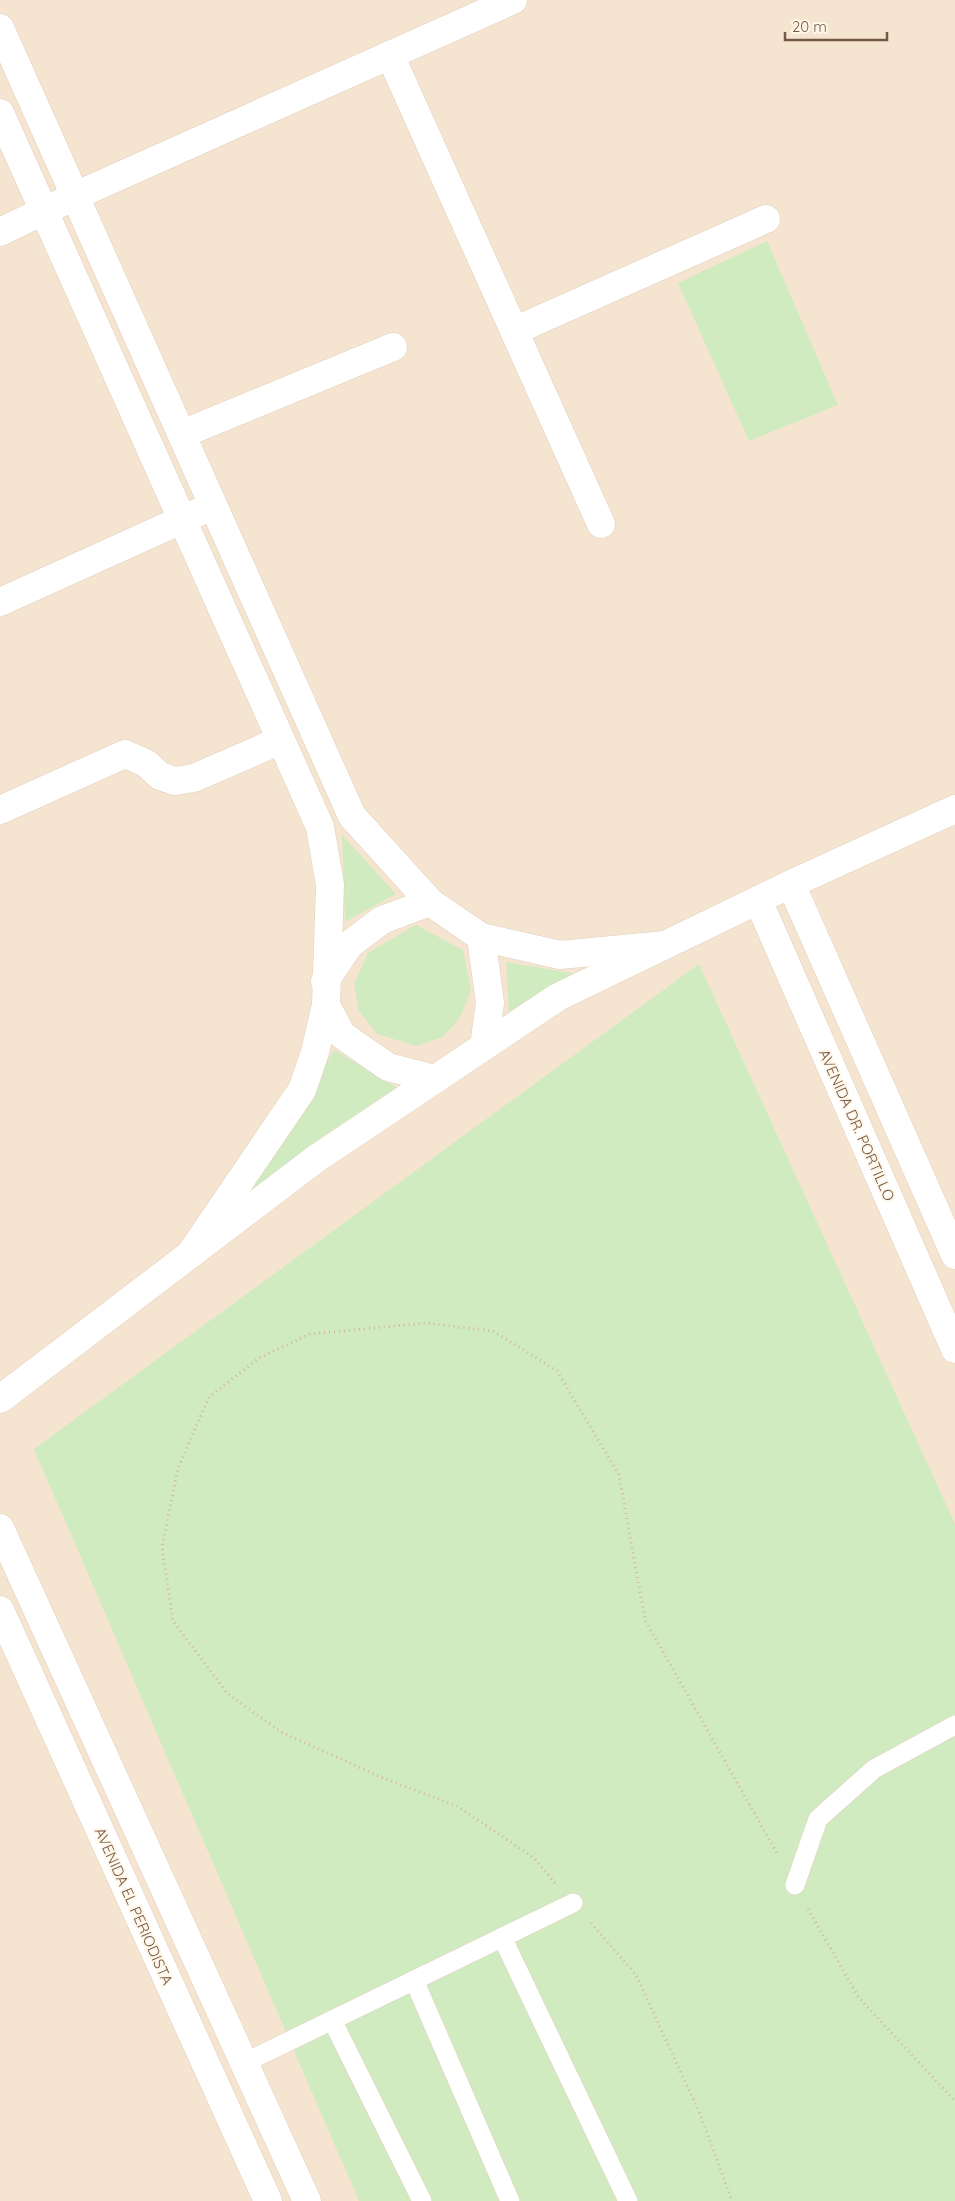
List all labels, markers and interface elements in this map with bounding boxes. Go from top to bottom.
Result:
scale bar [785,10,888,42]
text: 20 m [792,17,827,36]
street label: AVENIDA DR. PORTILLO [815,1046,899,1204]
street label: AVENIDA EL PERIODISTA [91,1824,177,1988]

